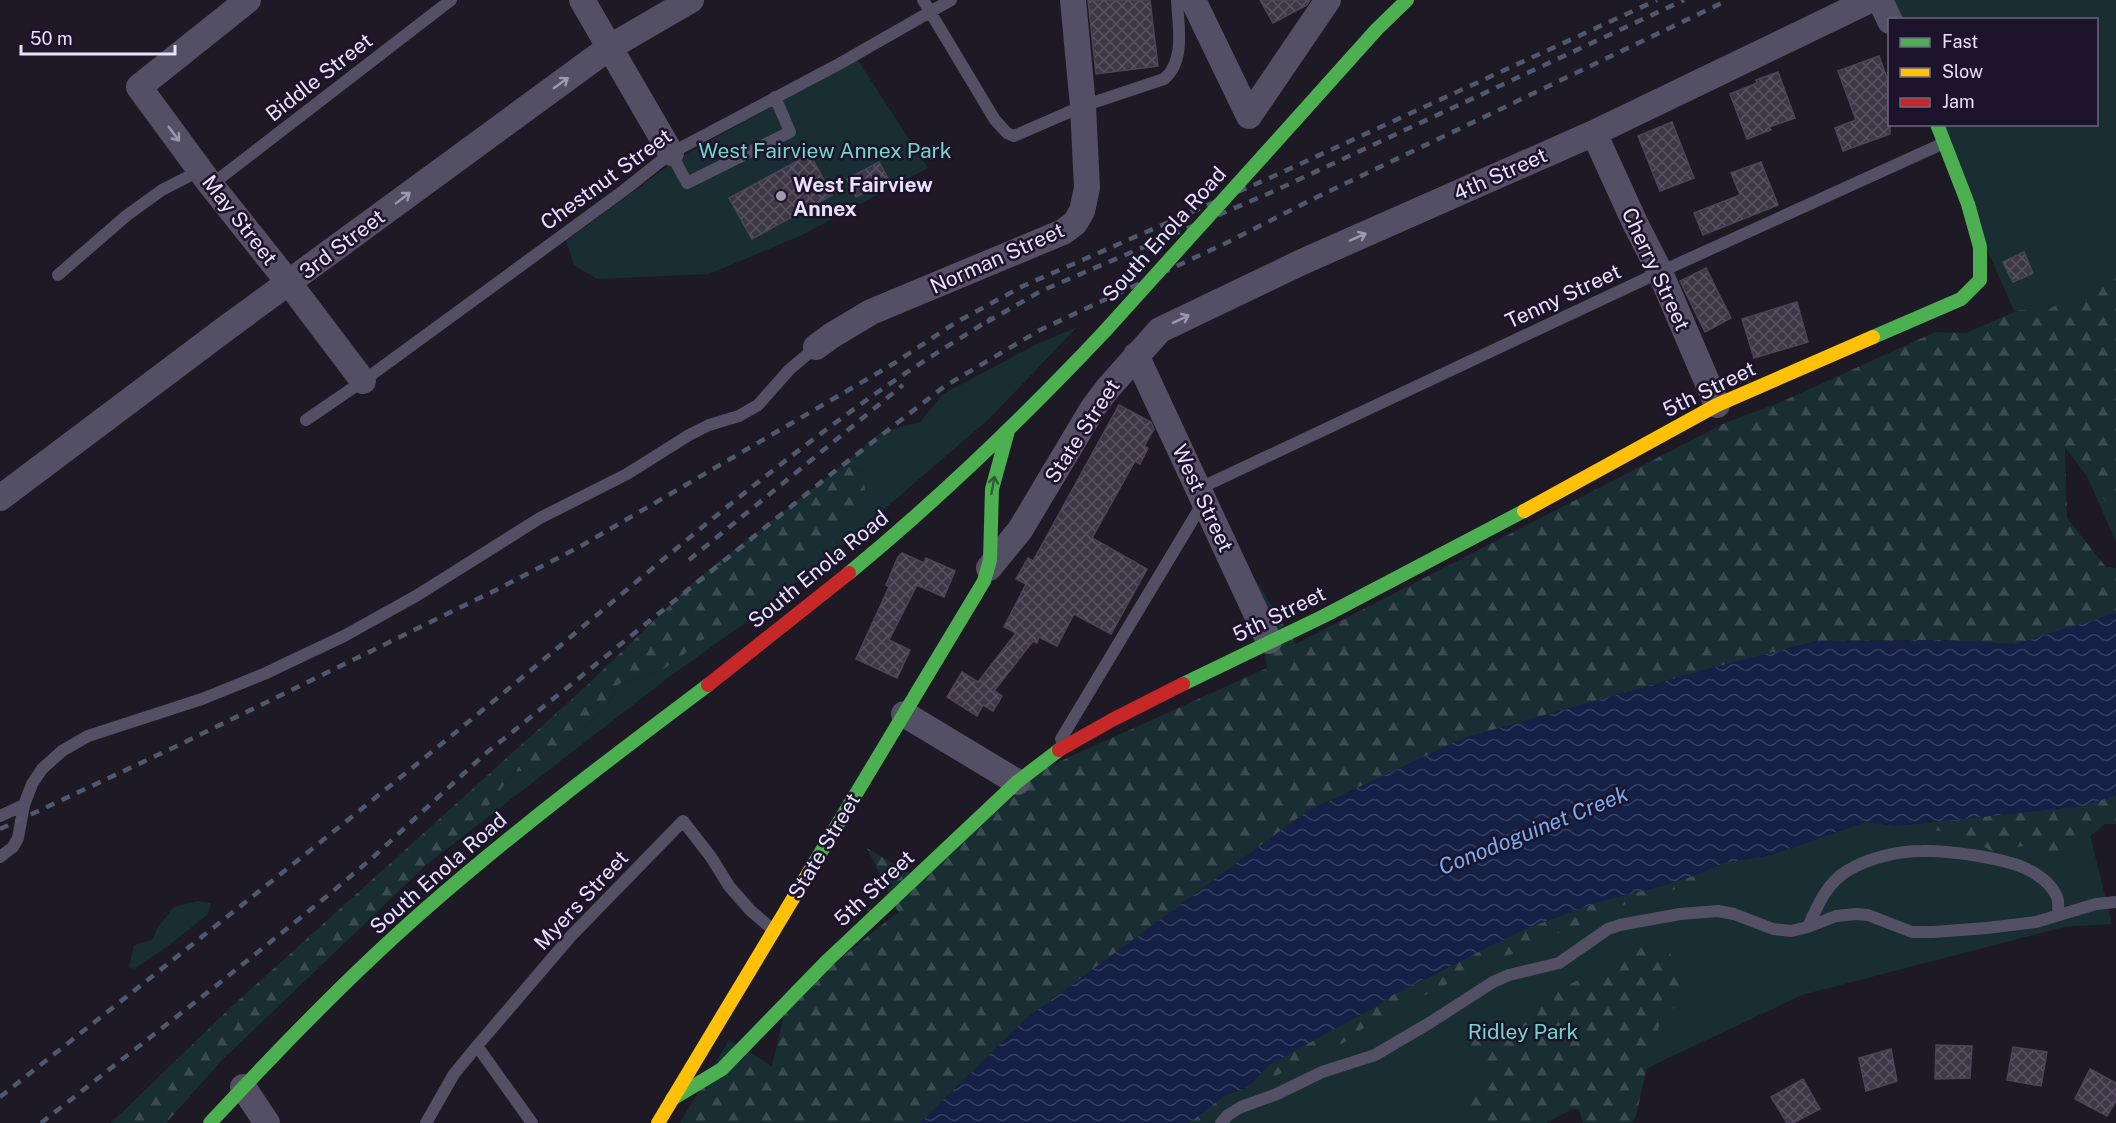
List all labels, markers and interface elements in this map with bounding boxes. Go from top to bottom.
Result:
scale bar [21,18,176,56]
legend [1888,18,2098,126]
text: 50 m [30,28,73,49]
street label: Biddle Street [261,28,377,126]
text: Fast [1942,31,1978,52]
text: Slow [1942,61,1983,82]
one-way arrow [553,77,569,89]
text: Jam [1942,91,1975,112]
street label: Chestnut Street [536,123,676,235]
one-way arrow [168,126,181,142]
park label: West Fairview Annex Park [698,138,952,163]
street label: 4th Street [1449,142,1551,206]
street label: South Enola Road [1097,161,1231,307]
street label: May Street [197,170,283,270]
place label: West Fairview Annex [793,172,933,221]
marker: West Fairview Annex [774,189,788,203]
one-way arrow [395,192,411,204]
street label: 3rd Street [294,204,390,284]
street label: Cherry Street [1617,204,1695,334]
street label: Norman Street [926,217,1068,299]
one-way arrow [1349,231,1367,243]
street label: Tenny Street [1501,258,1625,334]
one-way arrow [1172,313,1190,325]
street label: 5th Street [1659,356,1759,422]
street label: State Street [1039,374,1125,488]
street label: West Street [1167,440,1239,556]
one-way arrow [988,476,999,496]
street label: South Enola Road [743,505,893,633]
street label: 5th Street [1229,581,1329,647]
water label: Conodoguinet Creek [1434,780,1632,880]
street label: State Street [783,789,865,903]
street label: South Enola Road [365,807,511,939]
street label: Myers Street [529,845,633,955]
street label: 5th Street [829,845,919,931]
park label: Ridley Park [1468,1019,1578,1044]

